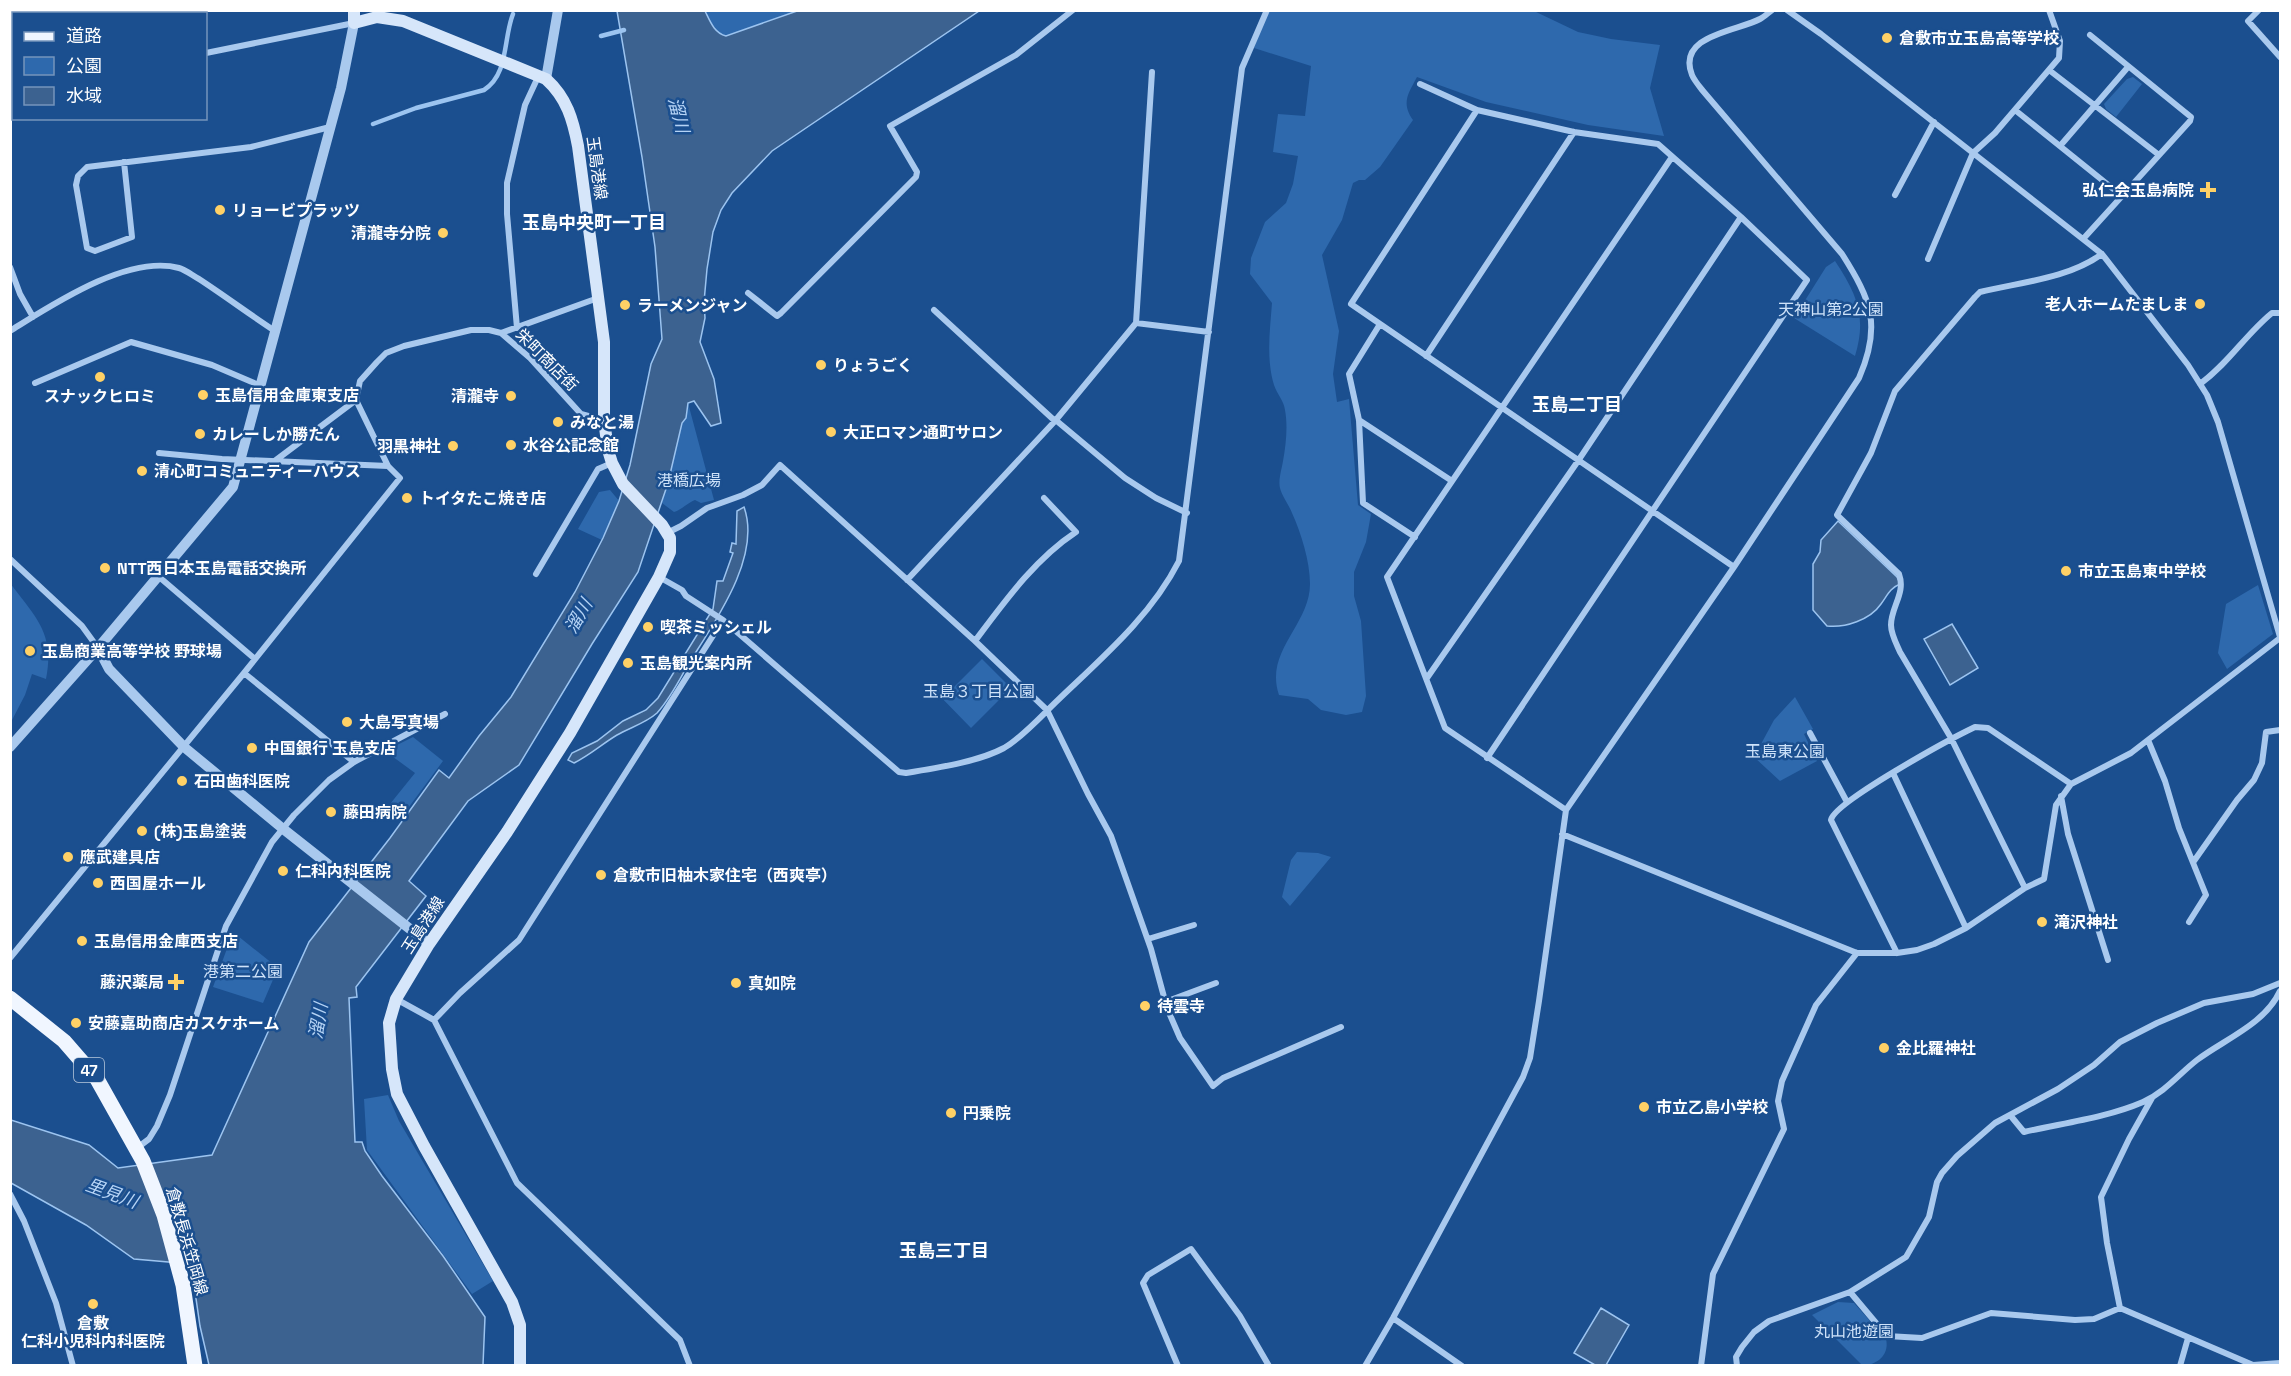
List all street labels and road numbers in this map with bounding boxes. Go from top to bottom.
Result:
street label: 玉島港線 [582,135,612,201]
street label: 栄町商店街 [511,324,583,396]
street label: 玉島港線 [397,892,449,958]
road number: 47 [74,1058,104,1082]
street label: 倉敷長浜笠岡線 [161,1184,213,1298]

